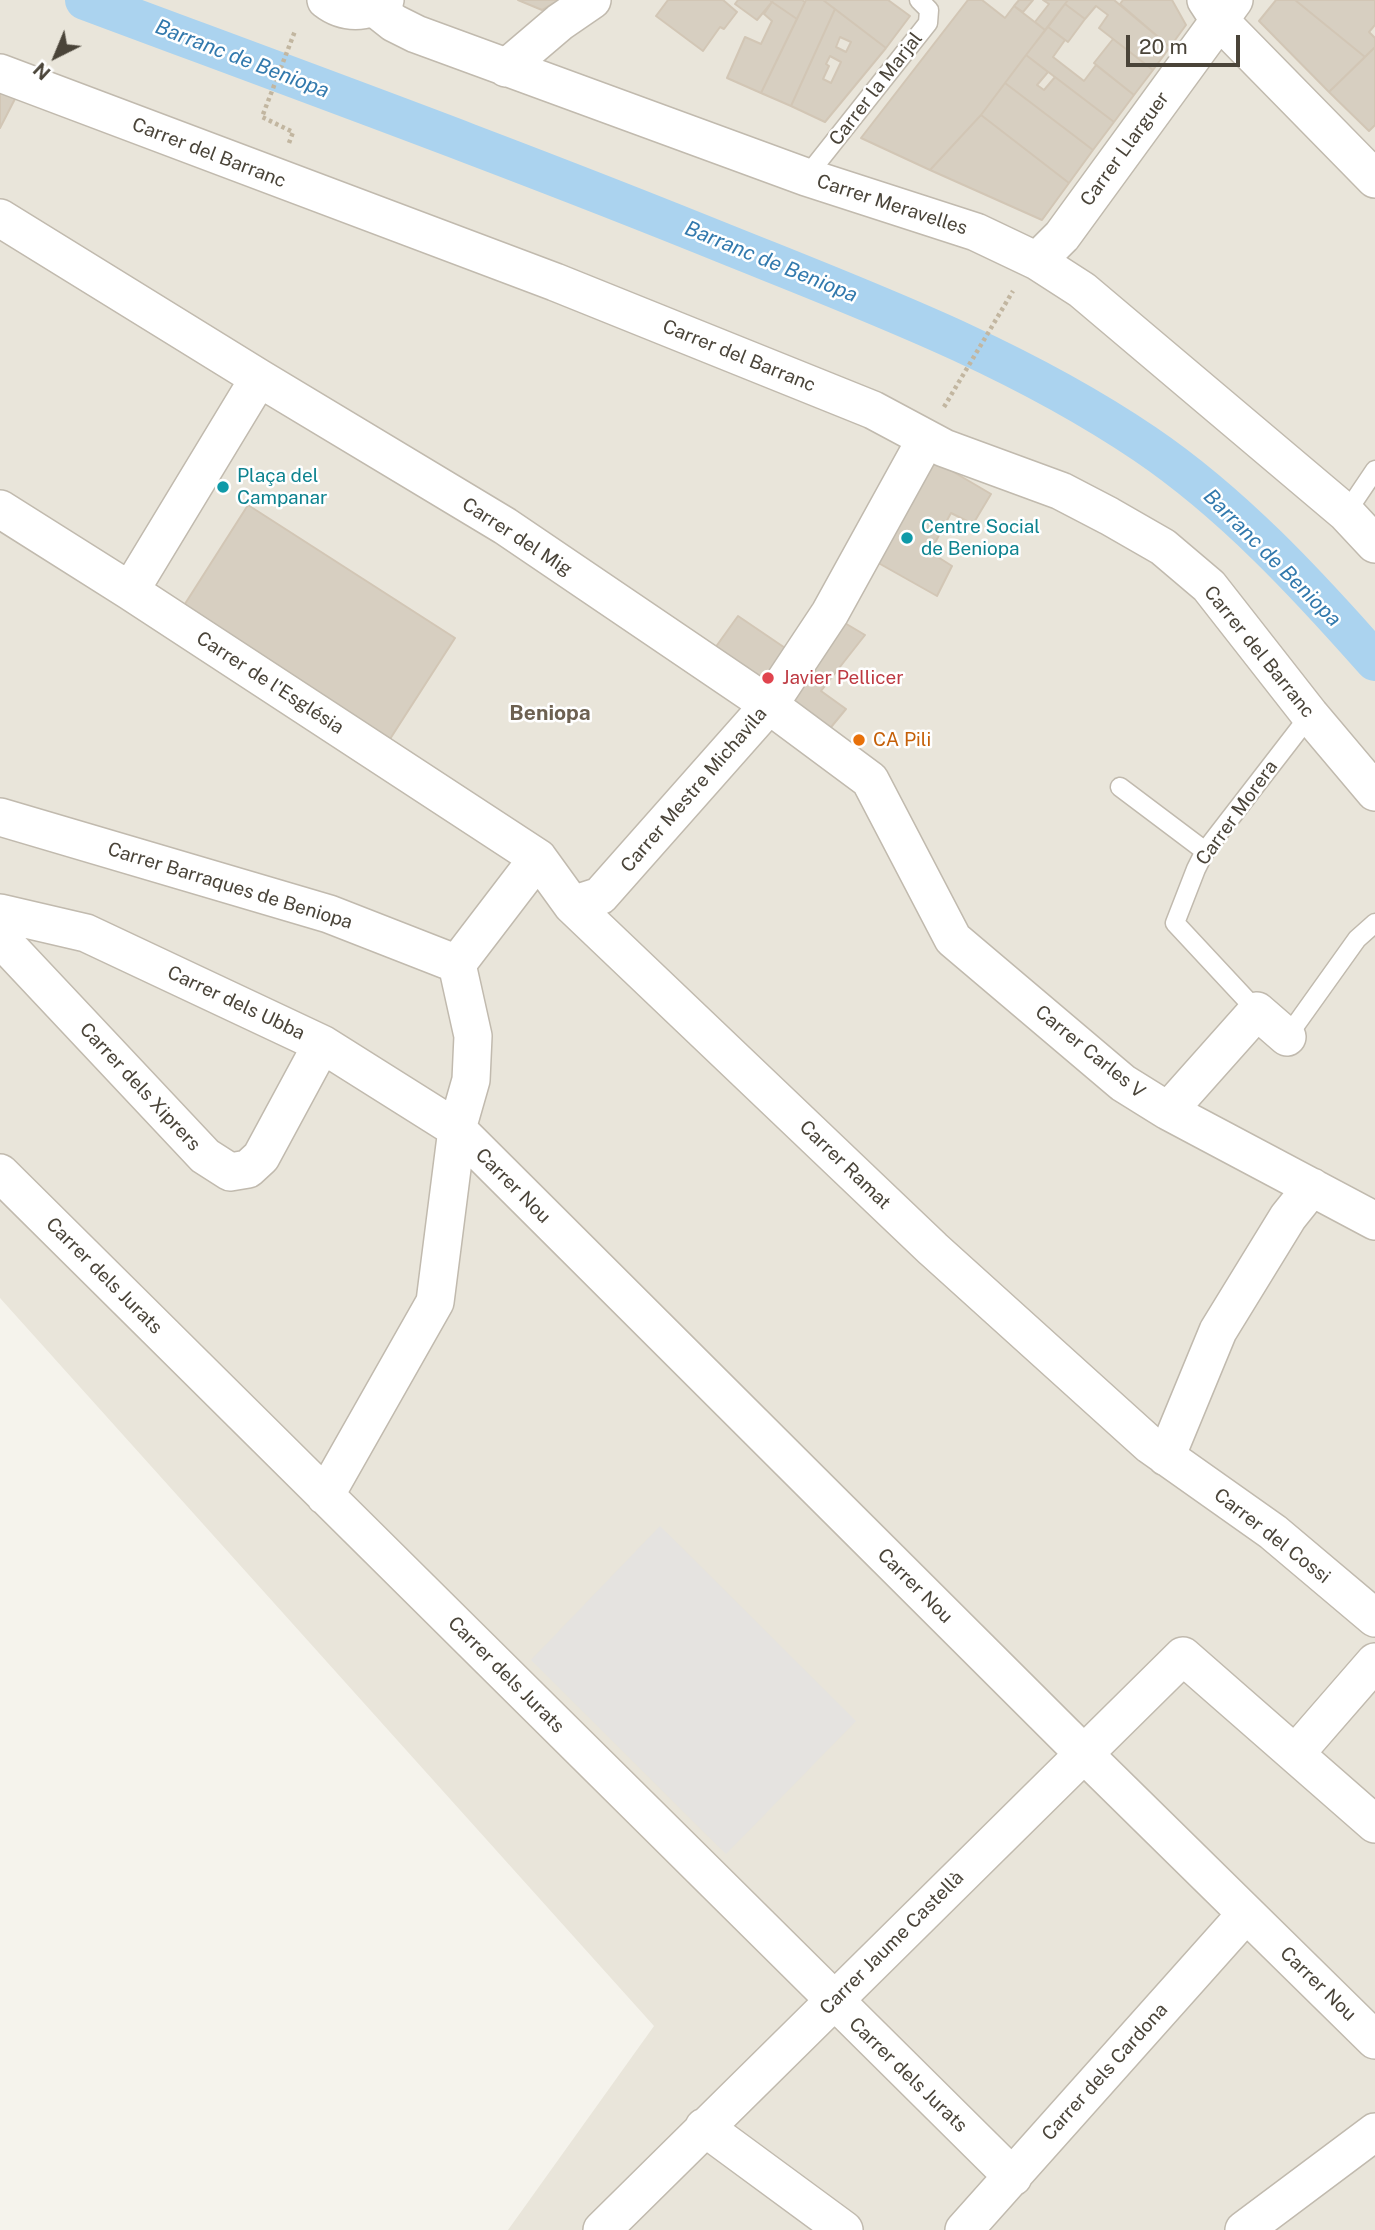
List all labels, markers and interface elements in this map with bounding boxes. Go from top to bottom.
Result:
water label: Barranc de Beniopa [152,14,332,104]
north arrow [21,21,91,91]
scale bar [1130,21,1244,65]
street label: Carrer la Marjal [825,28,927,150]
text: 20 m [1139,34,1188,59]
text: N [29,58,55,84]
street label: Carrer Llarguer [1076,87,1174,211]
street label: Carrer del Barranc [129,113,289,193]
street label: Carrer Meravelles [814,170,970,240]
water label: Barranc de Beniopa [681,216,861,308]
street label: Carrer del Barranc [659,315,819,397]
place label: Plaça del Campanar [237,465,327,509]
marker: Plaça del Campanar [215,479,231,495]
water label: Barranc de Beniopa [1198,484,1346,632]
street label: Carrer del Mig [458,493,576,581]
place label: Centre Social de Beniopa [921,516,1040,560]
marker: Centre Social de Beniopa [899,530,915,546]
street label: Carrer del Barranc [1199,581,1319,723]
street label: Carrer de l'Església [192,627,348,739]
place label: Javier Pellicer [782,667,904,689]
marker: Javier Pellicer [760,670,776,686]
district label: Beniopa [509,701,591,727]
street label: Carrer Mestre Michavila [616,703,772,877]
place label: CA Pili [873,729,931,751]
marker: CA Pili [851,732,867,748]
street label: Carrer Morera [1191,756,1283,870]
street label: Carrer Barraques de Beniopa [105,838,355,934]
street label: Carrer dels Ubba [164,961,308,1045]
street label: Carrer Carles V [1030,1001,1150,1103]
street label: Carrer dels Xiprers [75,1018,205,1156]
street label: Carrer Ramat [795,1116,895,1214]
street label: Carrer Nou [471,1144,555,1228]
street label: Carrer dels Jurats [41,1213,167,1339]
street label: Carrer del Cossi [1209,1484,1335,1588]
street label: Carrer Nou [873,1544,957,1628]
street label: Carrer dels Jurats [443,1612,569,1738]
street label: Carrer Jaume Castellà [815,1866,969,2020]
street label: Carrer Nou [1275,1942,1361,2026]
street label: Carrer dels Cardona [1037,1999,1173,2145]
street label: Carrer dels Jurats [844,2013,972,2137]

